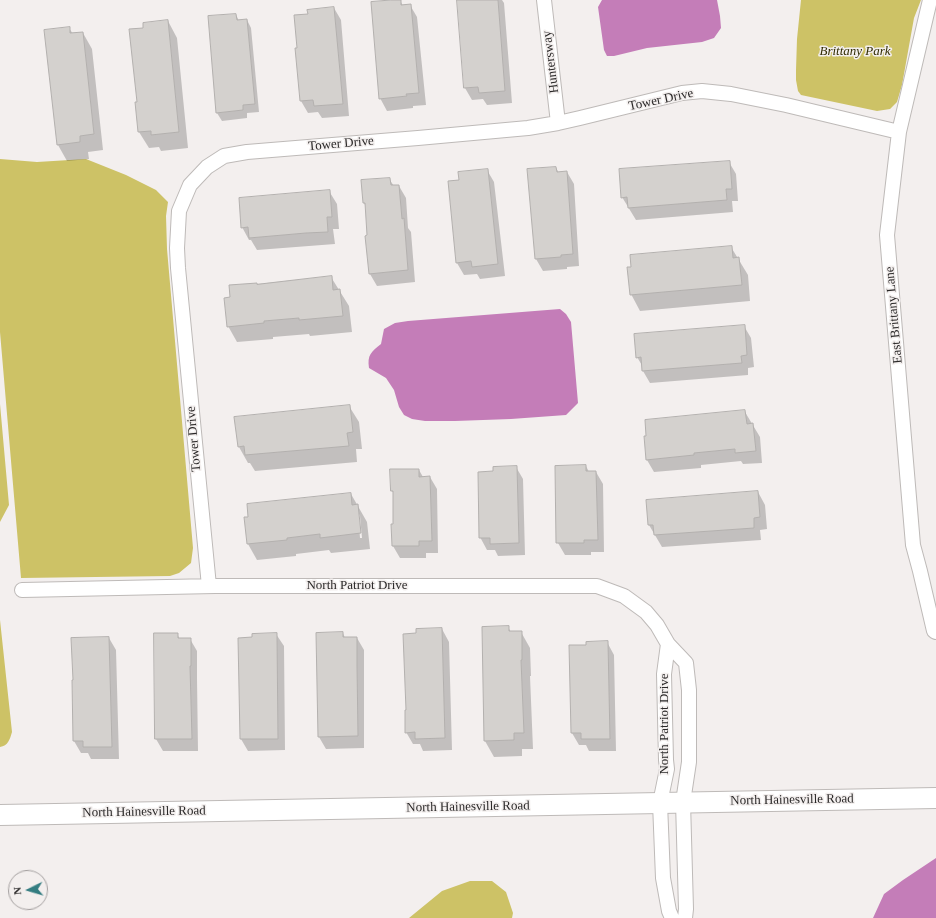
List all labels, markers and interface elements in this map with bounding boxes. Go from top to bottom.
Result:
street label: Huntersway [539,30,563,94]
park label: Brittany Park [819,44,891,60]
street label: Tower Drive [627,86,695,114]
street label: Tower Drive [308,133,374,155]
street label: East Brittany Lane [882,266,906,364]
street label: Tower Drive [183,406,205,472]
street label: North Patriot Drive [306,578,408,594]
street label: North Patriot Drive [657,673,673,775]
street label: North Hainesville Road [730,791,854,809]
street label: North Hainesville Road [406,798,530,816]
street label: North Hainesville Road [82,803,206,821]
north arrow [8,870,48,910]
text: N [11,886,23,895]

